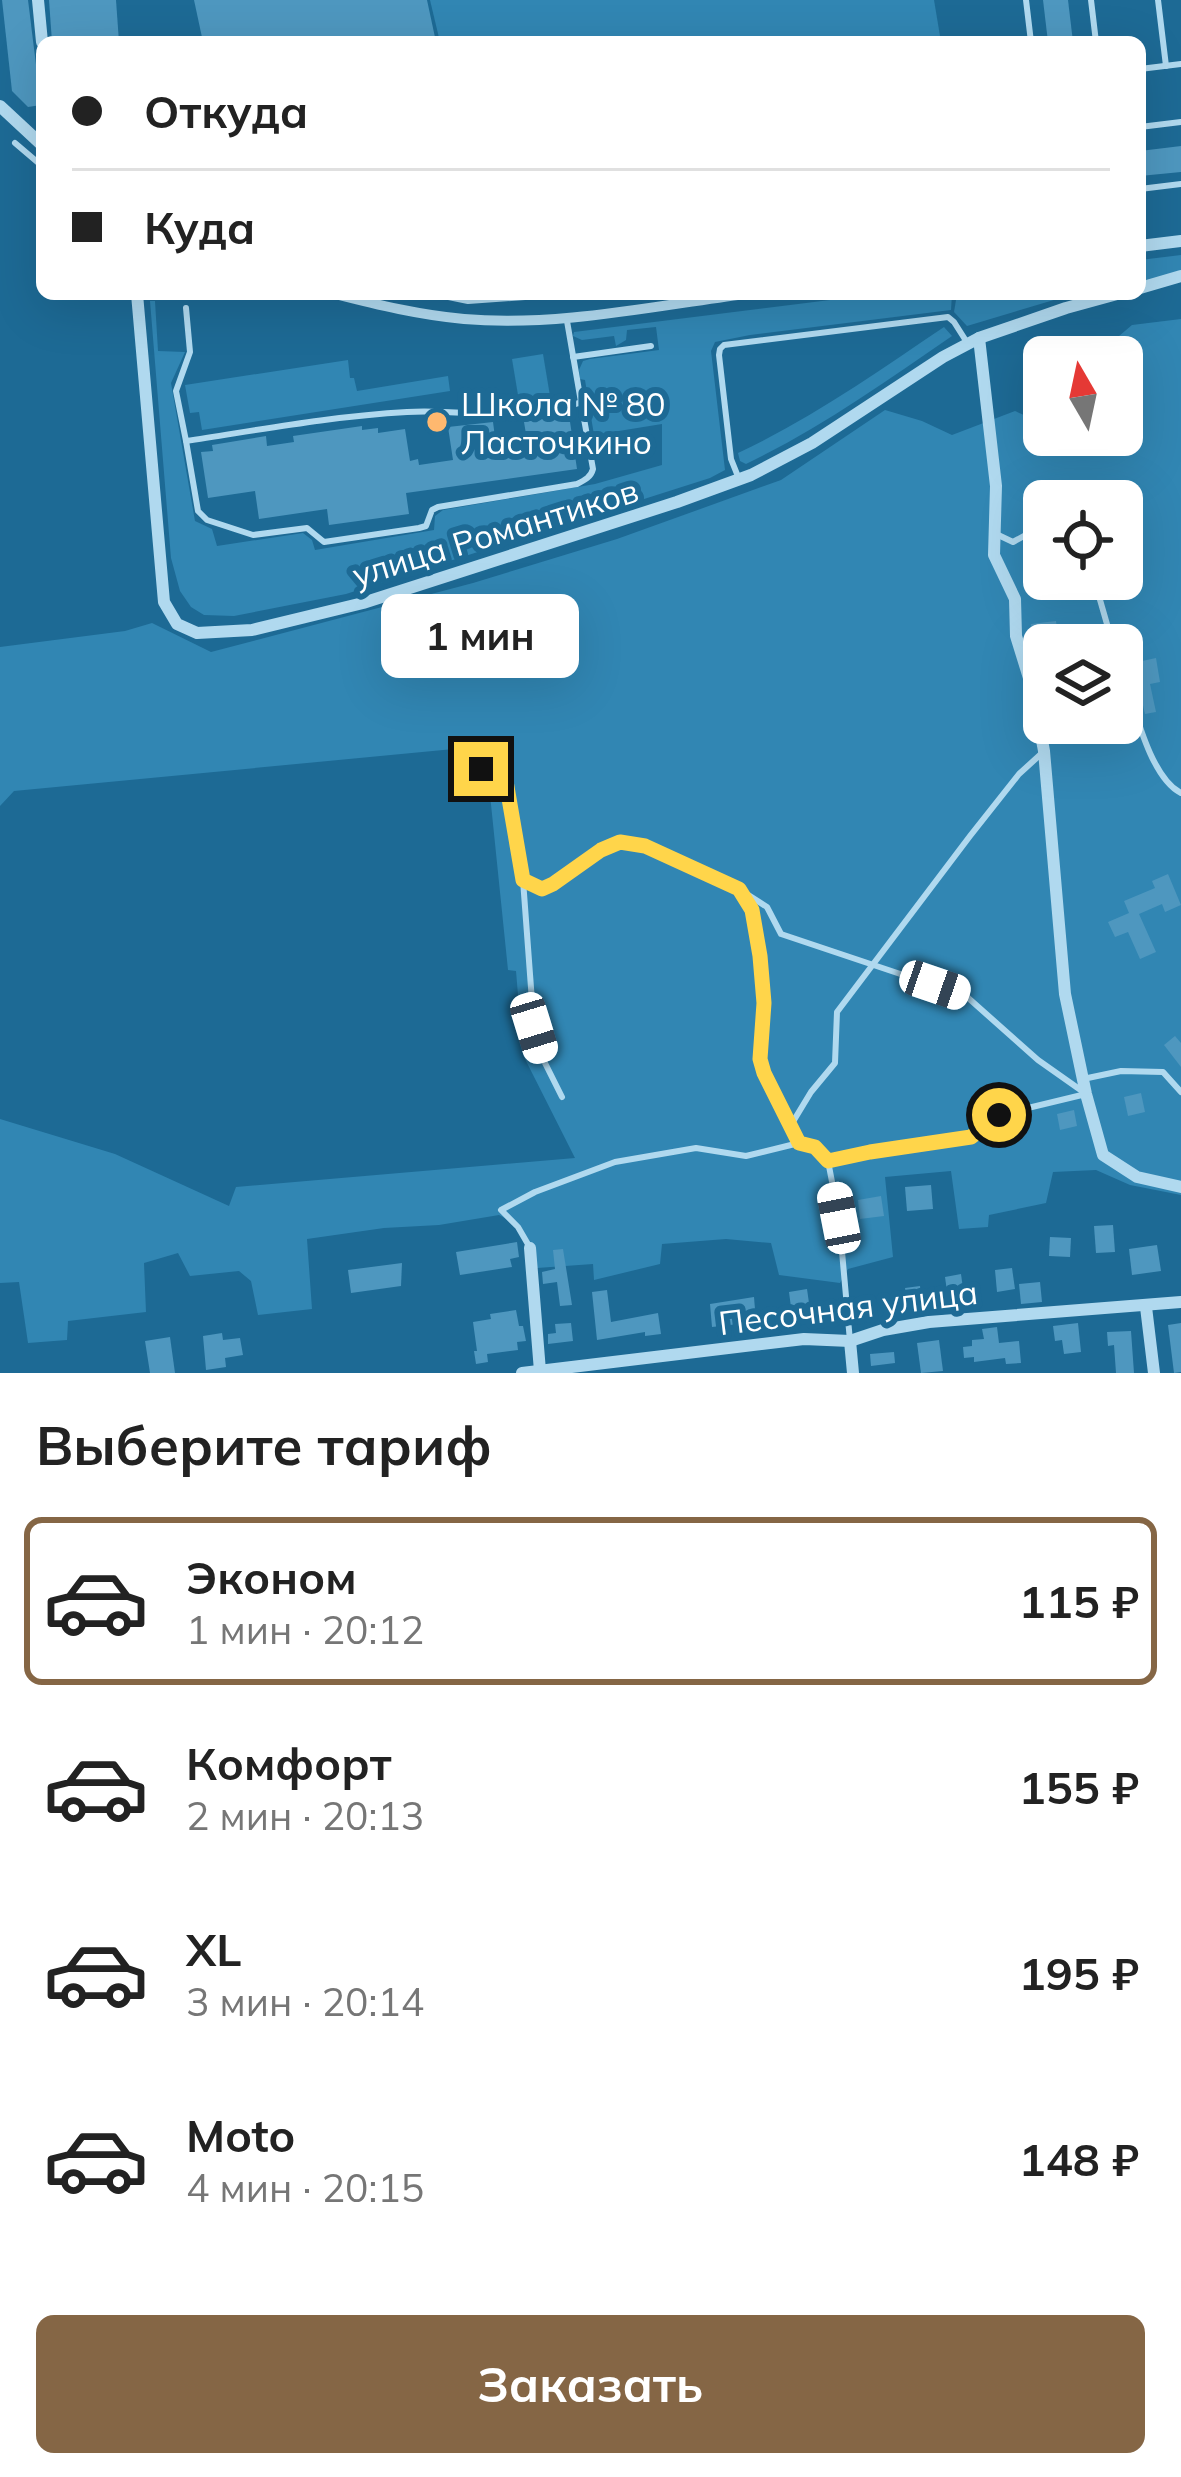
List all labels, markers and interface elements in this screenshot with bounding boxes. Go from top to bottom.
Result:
text: Откуда [144,83,308,139]
text: Куда [144,199,255,255]
north arrow [1023,336,1143,456]
map controls [1023,336,1143,744]
place label: Школа № 80 Ласточкино [461,383,665,462]
marker: Школа № 80 Ласточкино [424,409,450,435]
street label: улица Романтиков [347,469,643,595]
button: locate [1023,480,1143,600]
callout: 1 мин [382,595,580,679]
text: 1 мин [425,611,535,660]
button: layers [1023,624,1143,744]
route end [454,742,508,796]
car [895,956,975,1014]
car [506,988,562,1068]
route start [972,1088,1026,1142]
car [814,1179,864,1257]
street label: Песочная улица [716,1271,980,1343]
text: Выберите тариф [36,1411,492,1479]
icon: car [42,1547,150,1655]
text: Эконом [186,1549,357,1605]
text: 115 ₽ [1019,1573,1139,1629]
text: 1 мин · 20:12 [186,1605,424,1654]
icon: car [42,1733,150,1841]
text: Комфорт [186,1735,392,1791]
text: 155 ₽ [1019,1759,1139,1815]
text: 2 мин · 20:13 [186,1791,424,1840]
icon: car [42,1919,150,2027]
text: XL [186,1921,241,1977]
text: 195 ₽ [1019,1945,1139,2001]
text: 3 мин · 20:14 [186,1977,424,2026]
icon: car [42,2105,150,2213]
text: Moto [186,2107,295,2163]
text: 148 ₽ [1019,2131,1139,2187]
text: 4 мин · 20:15 [186,2163,424,2212]
button: Заказать [36,2315,1145,2453]

